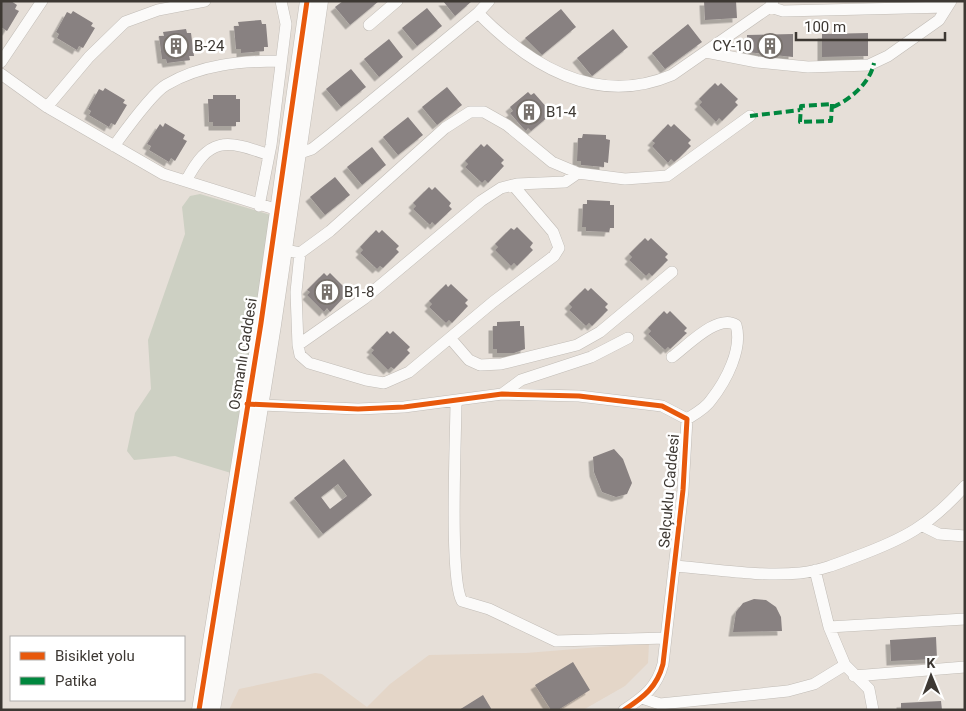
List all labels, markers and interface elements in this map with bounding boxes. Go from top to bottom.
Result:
scale bar [796,10,945,42]
text: 100 m [804,18,846,36]
building icon: B-24 [163,33,189,59]
building icon: CY-10 [757,33,783,59]
place label: B-24 [194,37,225,55]
place label: CY-10 [713,37,752,55]
building icon: B1-4 [516,99,542,125]
place label: B1-4 [546,103,577,121]
building icon: B1-8 [314,279,340,305]
place label: B1-8 [344,283,374,301]
street label: Osmanlı Caddesi [225,297,261,411]
street label: Selçuklu Caddesi [655,433,683,549]
legend [10,636,185,701]
text: Bisiklet yolu [55,647,135,665]
north arrow [906,651,956,701]
text: K [926,655,935,671]
text: Patika [55,672,97,690]

